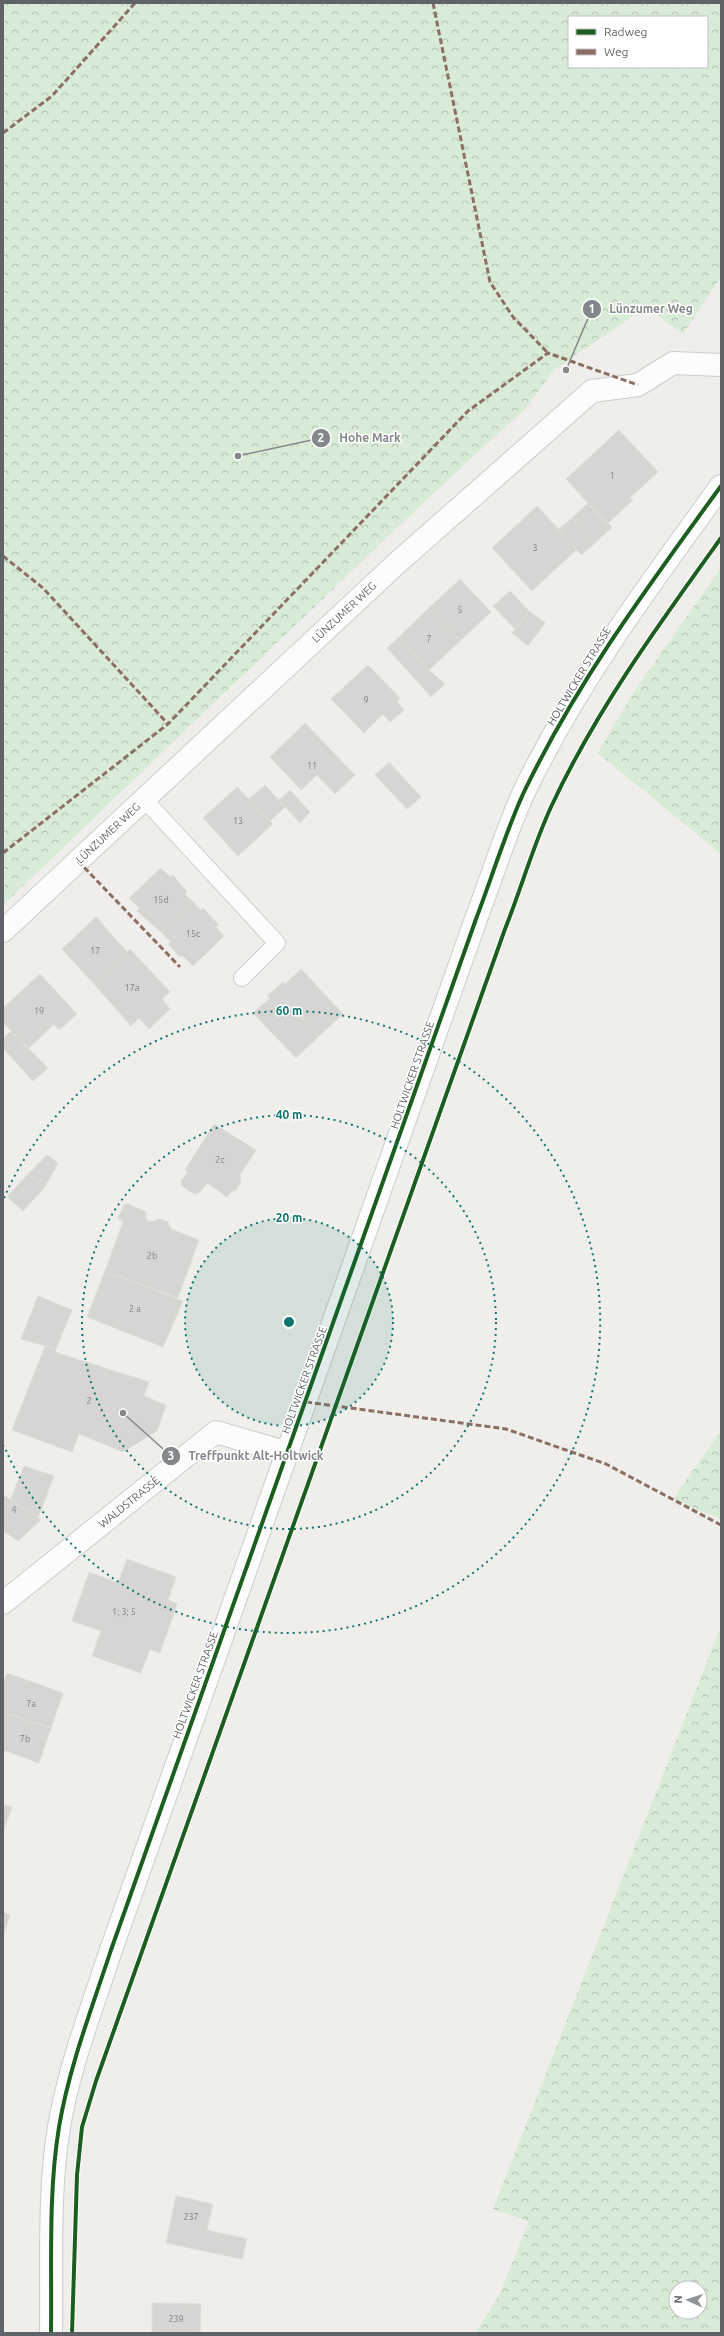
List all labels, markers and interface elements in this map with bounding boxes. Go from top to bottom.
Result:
legend [568,16,708,68]
text: Radweg [604,25,647,38]
text: Weg [604,45,628,58]
callout: Lünzumer Weg [582,297,701,321]
text: 1 [589,302,595,315]
text: Lünzumer Weg [609,302,693,315]
callout: Hohe Mark [311,426,408,450]
text: 2 [318,431,325,444]
text: Hohe Mark [339,431,401,444]
house number: 1 [609,471,615,481]
house number: 3 [532,543,538,553]
street label: LÜNZUMER WEG [309,579,379,645]
house number: 5 [457,605,463,615]
street label: HOLTWICKER STRASSE [545,624,613,728]
house number: 7 [426,634,432,644]
house number: 9 [363,695,369,705]
house number: 11 [307,761,317,771]
street label: LÜNZUMER WEG [73,800,143,866]
house number: 13 [233,816,243,826]
house number: 15d [153,895,169,905]
house number: 15c [186,929,200,939]
house number: 17 [90,946,100,956]
house number: 17a [125,983,139,993]
text: 60 m [276,1004,302,1017]
house number: 19 [34,1006,44,1016]
street label: HOLTWICKER STRASSE [388,1020,436,1130]
text: 40 m [276,1108,302,1121]
house number: 2c [215,1155,225,1165]
text: 20 m [276,1211,302,1224]
house number: 2b [147,1251,157,1261]
house number: 2 a [129,1304,141,1314]
centre of rings [282,1315,296,1329]
street label: HOLTWICKER STRASSE [279,1325,329,1435]
house number: 2 [86,1396,92,1406]
callout: Treffpunkt Alt-Holtwick [161,1444,332,1468]
text: 3 [168,1449,174,1462]
text: Treffpunkt Alt-Holtwick [188,1449,324,1462]
street label: WALDSTRASSE [96,1474,162,1530]
house number: 4 [11,1505,17,1515]
house number: 1; 3; 5 [112,1607,136,1617]
street label: HOLTWICKER STRASSE [170,1630,220,1740]
house number: 7a [26,1699,36,1709]
house number: 7b [20,1734,30,1744]
house number: 237 [183,2212,199,2222]
north arrow [668,2280,708,2320]
text: N [672,2295,684,2304]
house number: 239 [168,2314,184,2324]

